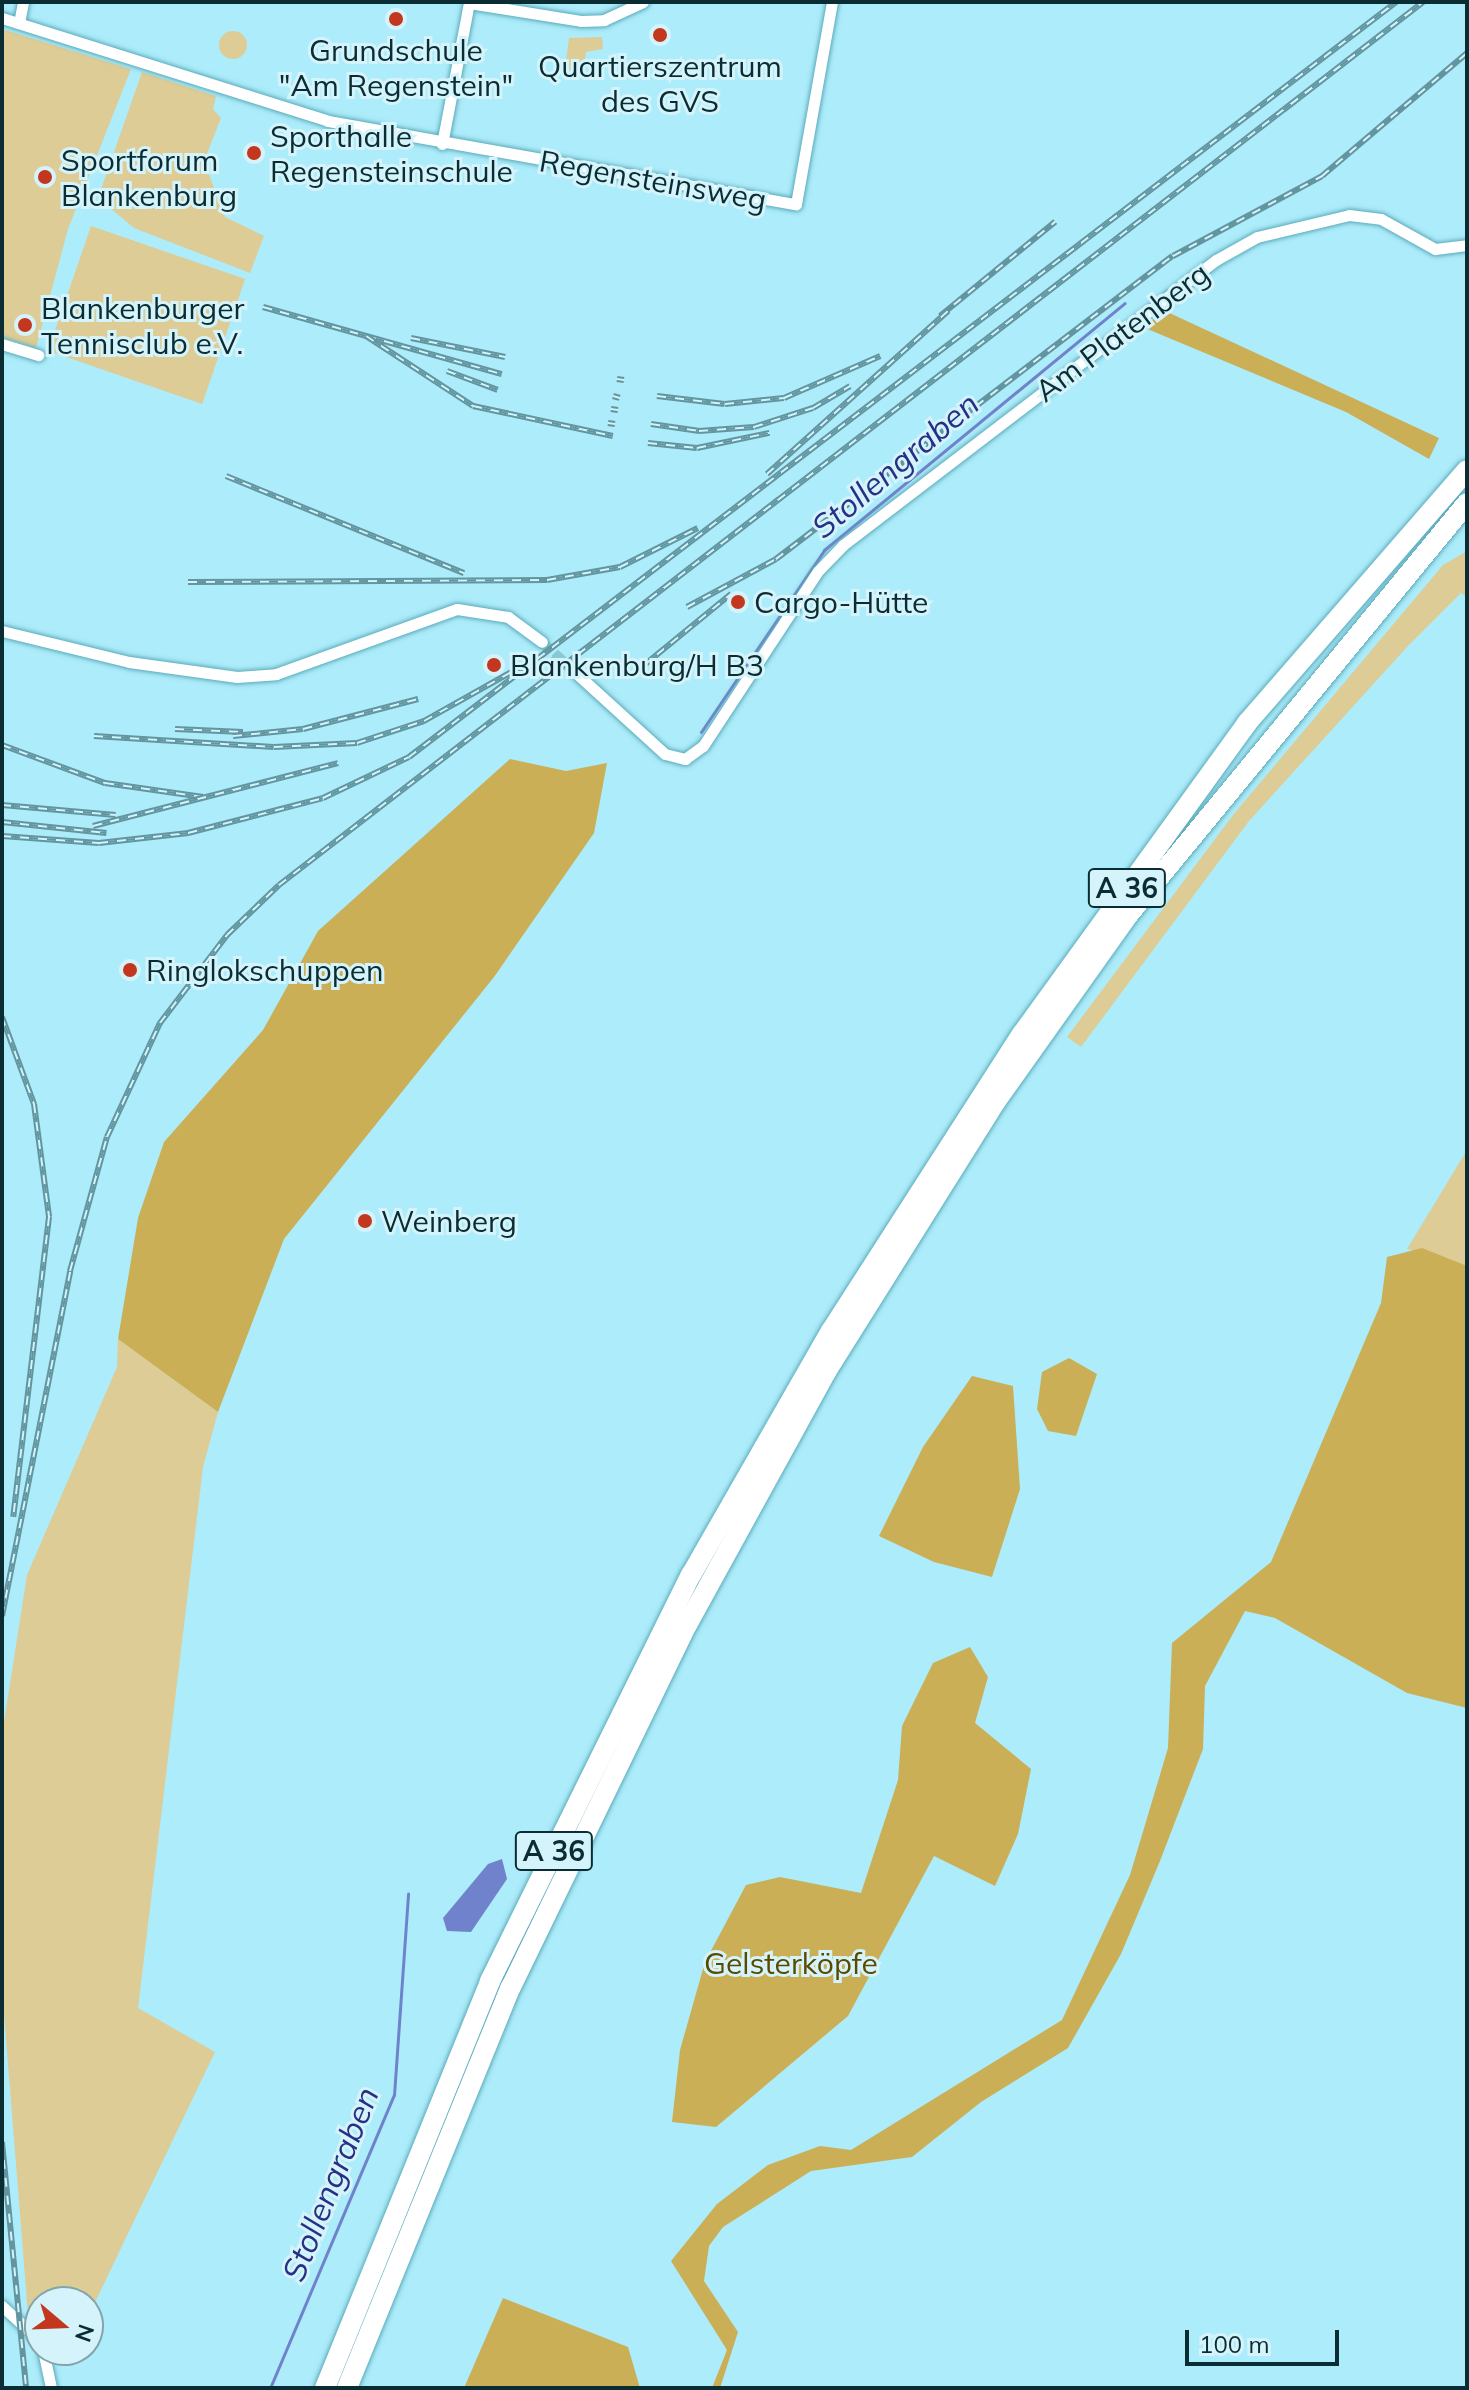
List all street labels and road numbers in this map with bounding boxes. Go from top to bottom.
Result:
street label: Regensteinsweg [537,142,769,218]
street label: Am Platenberg [1028,255,1216,409]
road number: A 36 [1087,864,1167,912]
road number: A 36 [514,1827,594,1875]

